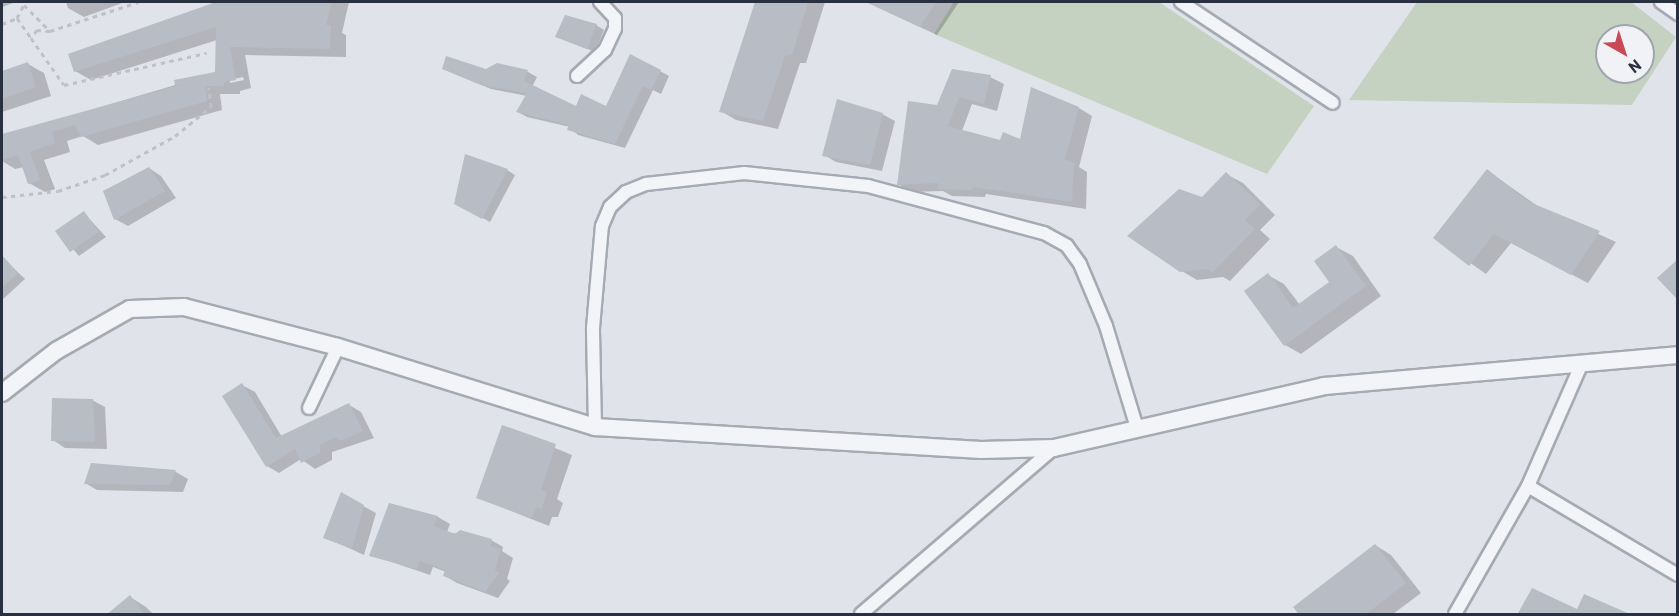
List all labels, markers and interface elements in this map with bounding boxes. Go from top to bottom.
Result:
north arrow [1595,24,1655,84]
text: N [1625,56,1646,78]

